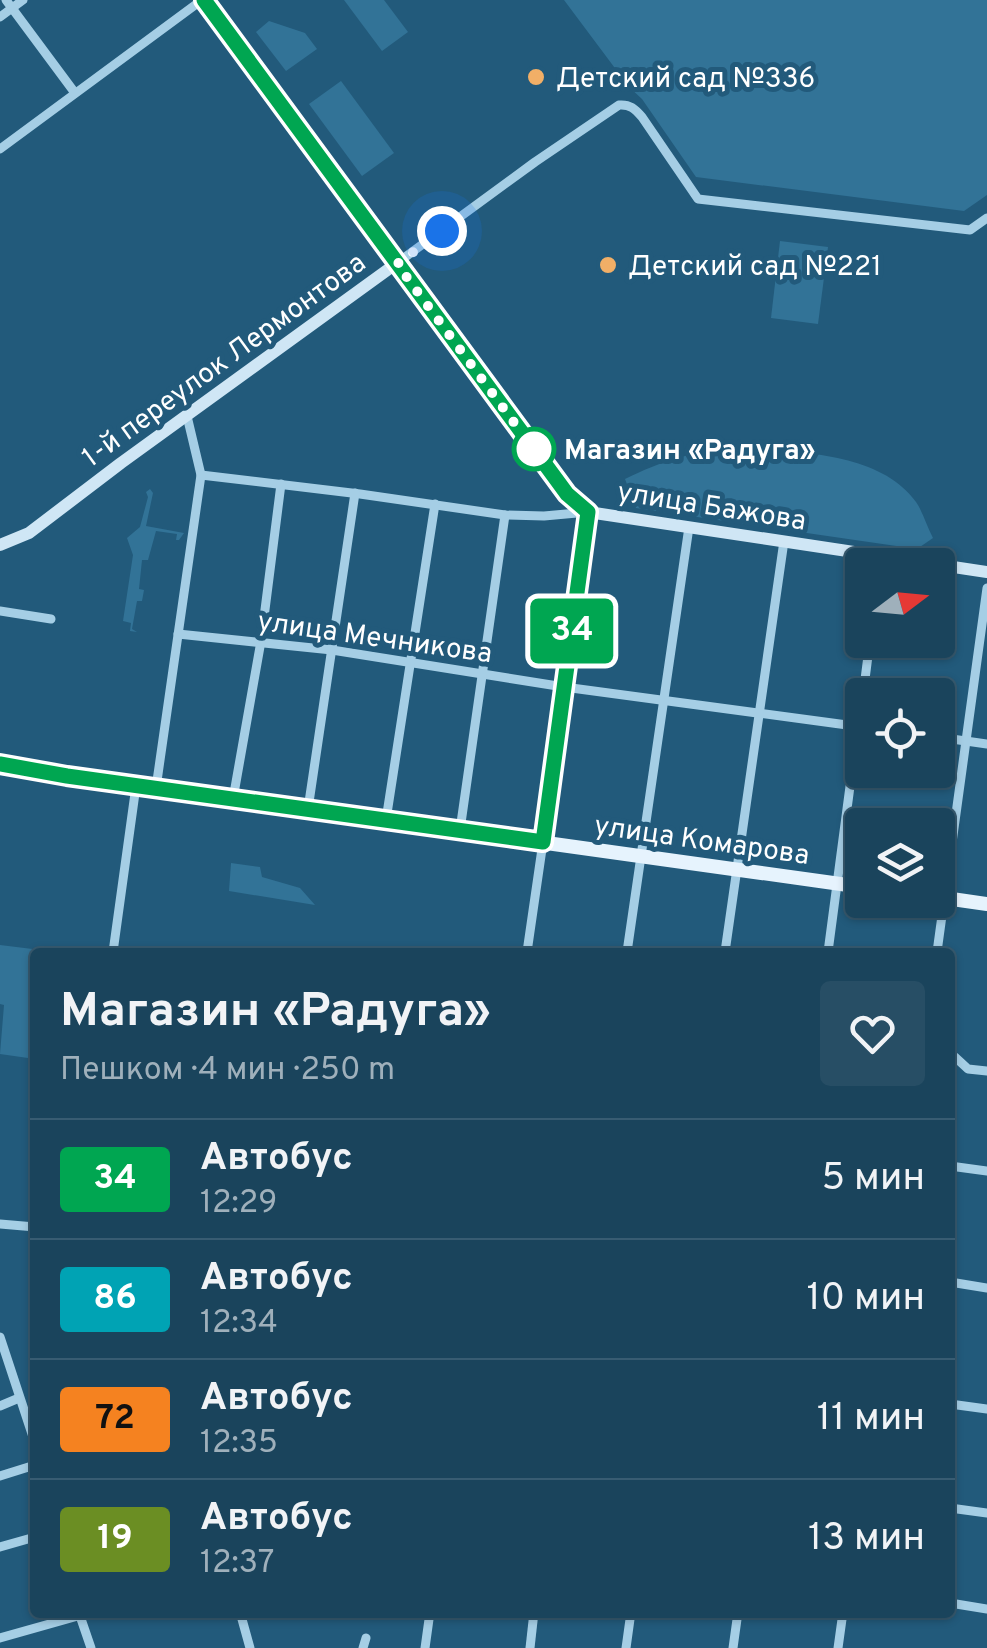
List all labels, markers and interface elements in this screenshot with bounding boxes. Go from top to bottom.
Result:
place label: Детский сад №336 [556,62,815,98]
marker: Детский сад №336 [525,66,547,88]
your location [417,206,467,256]
street label: 1-й переулок Лермонтова [76,246,374,477]
place label: Детский сад №221 [628,250,882,286]
marker: Детский сад №221 [597,254,619,276]
marker: Магазин «Радуга» [513,428,555,470]
place label: Магазин «Радуга» [564,434,815,470]
street label: улица Бажова [615,475,808,541]
north arrow [845,548,955,658]
map controls [845,548,955,918]
line badge: 34 [527,598,617,664]
street label: улица Мечникова [255,605,494,673]
text: 34 [550,609,594,653]
button: locate [845,678,955,788]
button: layers [845,808,955,918]
street label: улица Комарова [592,809,811,875]
button: heart [820,981,925,1086]
text: Магазин «Радуга» [60,983,491,1043]
text: Пешком · 4 мин · 250 m [60,1051,395,1091]
text: Автобус [200,1135,353,1184]
text: 5 мин [822,1155,925,1204]
text: 34 [93,1157,137,1201]
text: 12:29 [200,1184,277,1224]
text: Автобус [200,1255,353,1304]
text: 10 мин [807,1275,925,1324]
text: 86 [93,1277,137,1321]
text: 12:34 [200,1304,278,1344]
text: Автобус [200,1375,353,1424]
text: 11 мин [817,1395,925,1444]
text: 72 [95,1397,135,1441]
text: 12:35 [200,1424,278,1464]
text: Автобус [200,1495,353,1544]
text: 13 мин [808,1515,925,1564]
text: 19 [97,1517,133,1561]
text: 12:37 [200,1544,274,1584]

